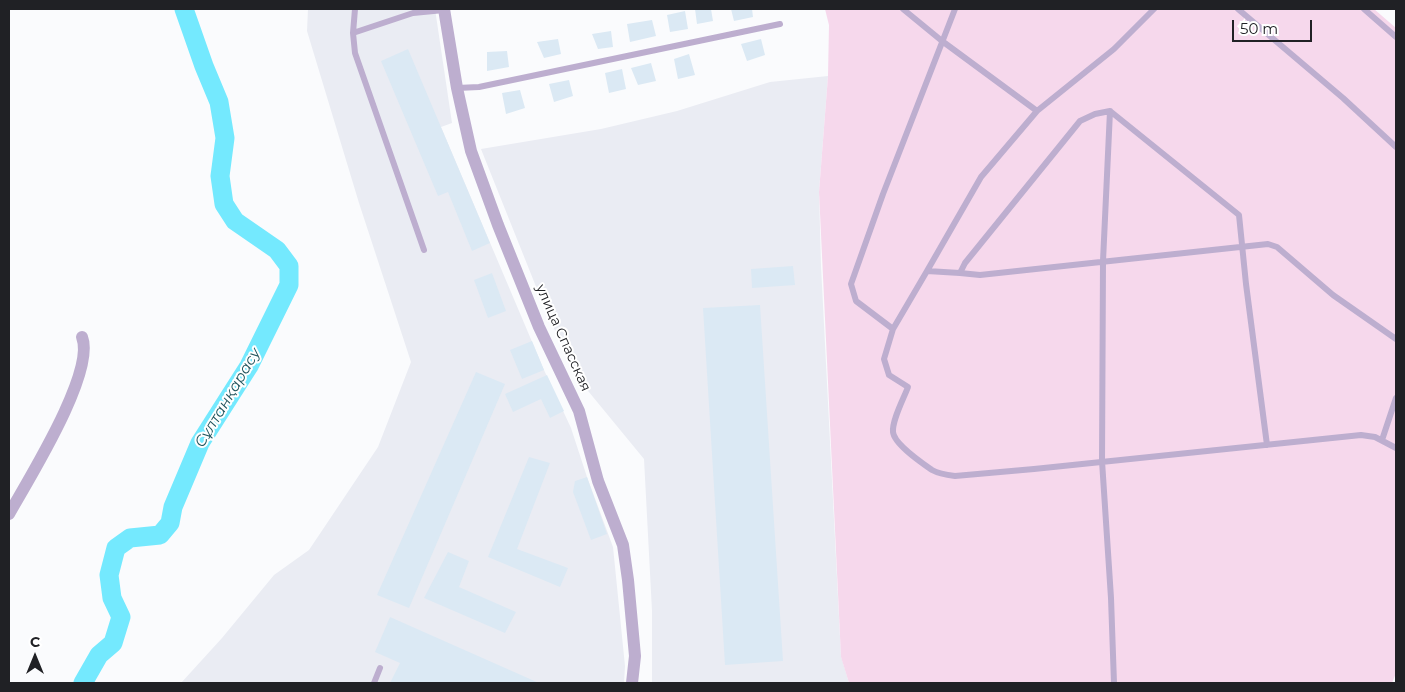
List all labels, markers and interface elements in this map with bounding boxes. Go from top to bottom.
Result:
scale bar [1235,10,1315,42]
text: 50 m [1240,19,1278,38]
street label: улица Спасская [532,282,594,394]
water label: Сұлтанқарасу [191,345,265,451]
north arrow [10,632,60,682]
text: С [30,633,40,651]

